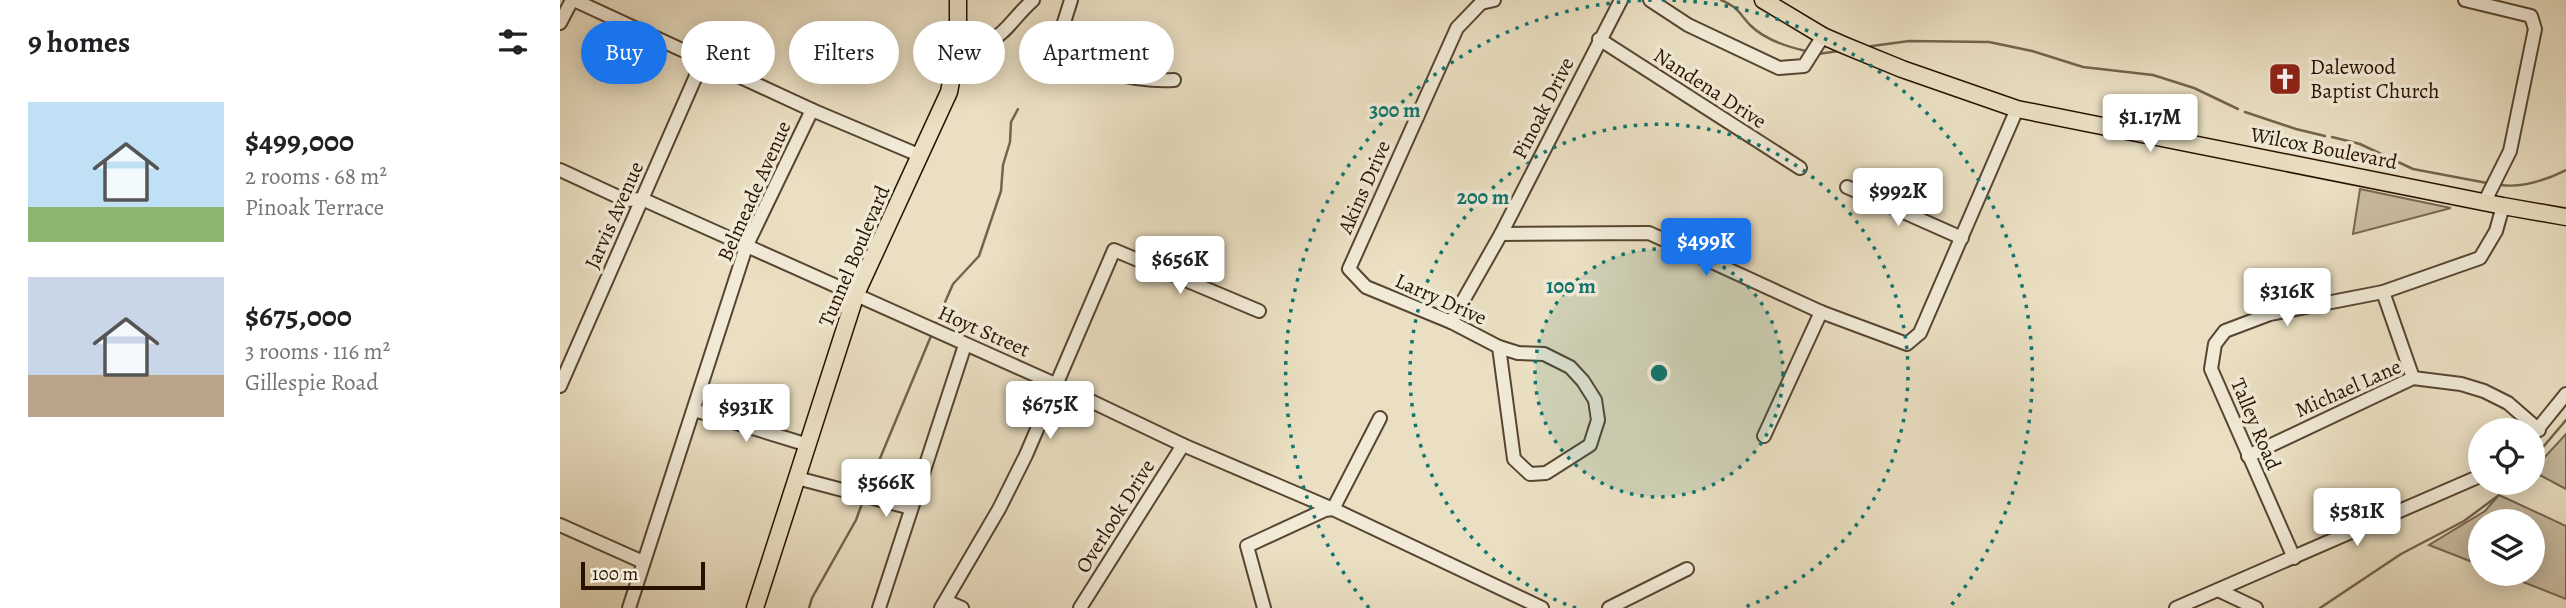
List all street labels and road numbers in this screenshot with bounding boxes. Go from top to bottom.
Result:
street label: Nandena Drive [1648,41,1772,135]
street label: Pinoak Drive [1505,52,1581,164]
street label: Belmeade Avenue [711,116,797,266]
street label: Wilcox Boulevard [2247,120,2401,176]
street label: Akins Drive [1331,136,1397,239]
street label: Jarvis Avenue [578,157,650,273]
street label: Tunnel Boulevard [812,181,897,331]
street label: Larry Drive [1391,266,1491,332]
street label: Hoyt Street [934,298,1034,364]
street label: Michael Lane [2290,352,2406,424]
street label: Talley Road [2224,374,2288,475]
street label: Overlook Drive [1069,454,1161,578]

